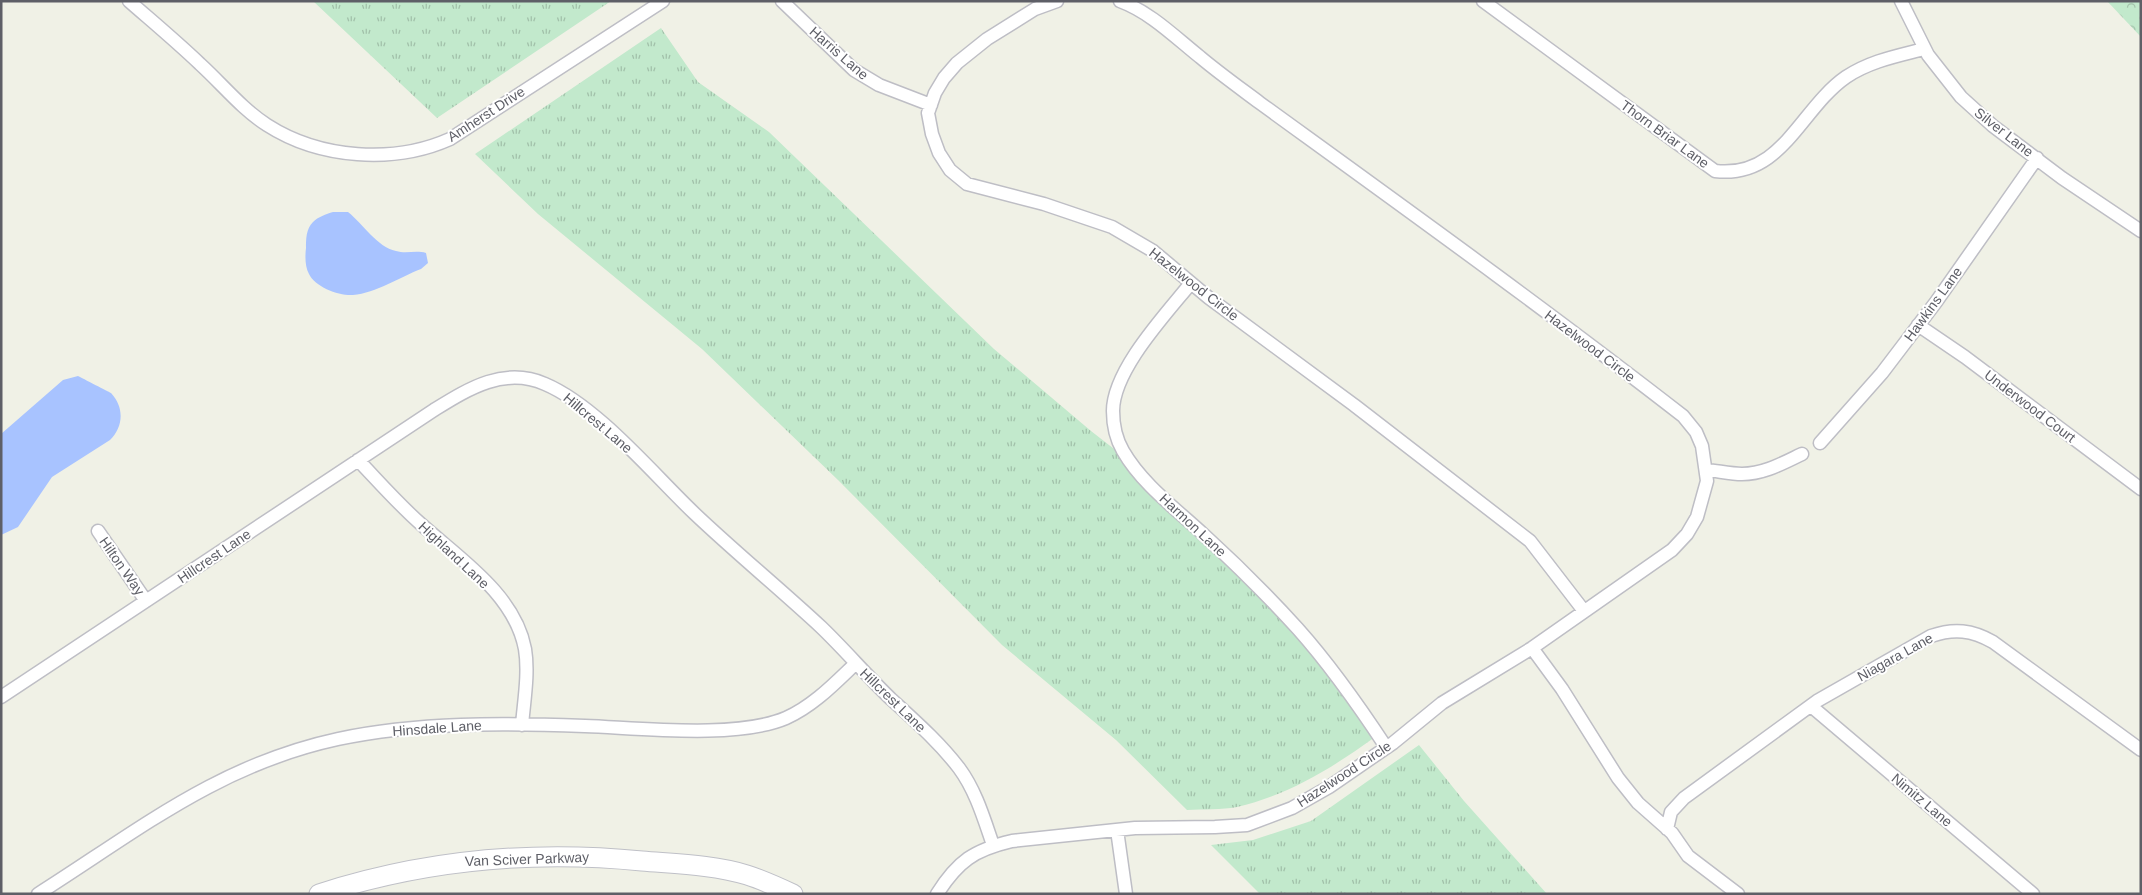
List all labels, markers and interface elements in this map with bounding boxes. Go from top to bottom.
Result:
street label: Harris Lane [806,23,872,83]
street label: Amherst Drive [444,83,528,145]
street label: Thorn Briar Lane [1618,97,1712,171]
street label: Silver Lane [1971,104,2037,160]
street label: Hazelwood Circle [1146,244,1242,324]
street label: Hawkins Lane [1901,264,1965,344]
street label: Hazelwood Circle [1542,307,1638,385]
street label: Underwood Court [1981,367,2079,445]
street label: Hillcrest Lane [560,390,636,457]
street label: Harmon Lane [1157,490,1230,560]
street label: Highland Lane [416,518,493,592]
street label: Hillcrest Lane [174,526,254,586]
street label: Hilton Way [96,534,148,598]
street label: Niagara Lane [1854,630,1936,684]
street label: Hillcrest Lane [857,665,929,735]
street label: Hinsdale Lane [392,717,482,739]
street label: Hazelwood Circle [1294,738,1394,810]
street label: Nimitz Lane [1889,770,1956,830]
street label: Van Sciver Parkway [465,849,589,869]

